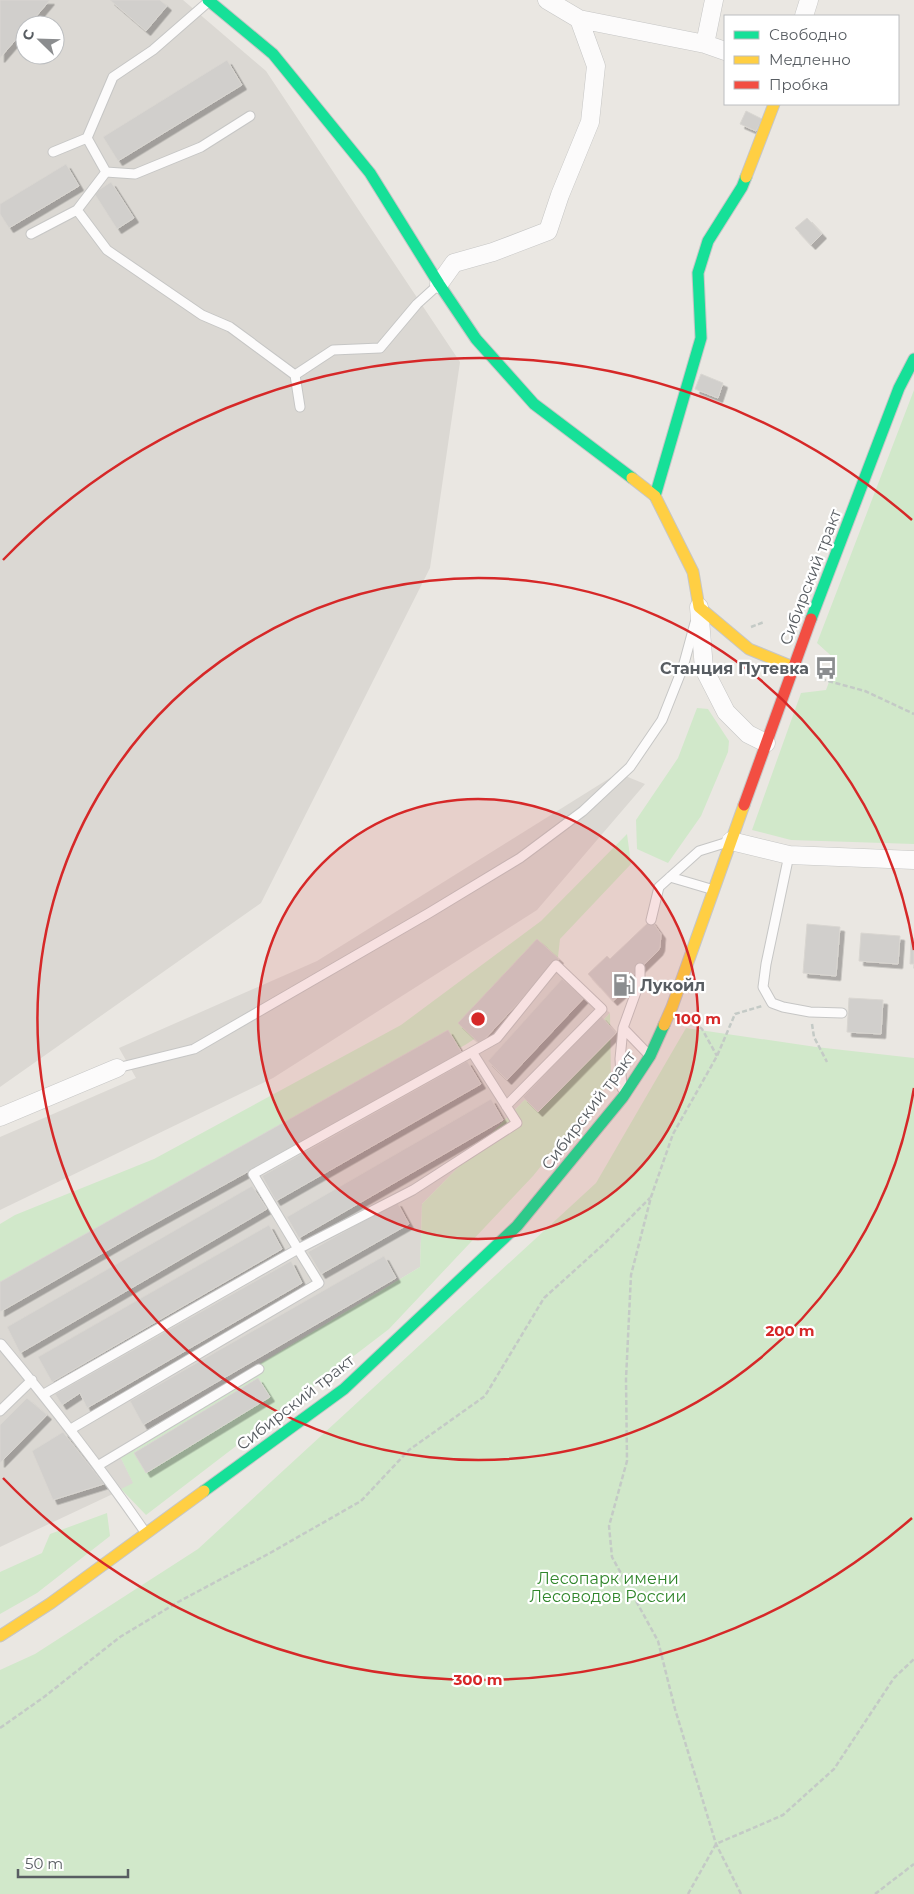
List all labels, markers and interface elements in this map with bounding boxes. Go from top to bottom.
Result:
north arrow [15,15,65,65]
legend [724,15,899,105]
text: Свободно [769,25,847,44]
text: С [18,27,38,43]
text: Медленно [769,50,851,69]
text: Пробка [769,75,828,94]
street label: Сибирский тракт [776,506,845,648]
bus stop icon: Станция Путевка [813,655,839,681]
place label: Станция Путевка [660,659,809,678]
fuel station icon: Лукойл [611,972,637,998]
place label: Лукойл [640,976,705,995]
text: 100 m [675,1009,721,1028]
centre of rings [469,1010,487,1028]
street label: Сибирский тракт [537,1047,640,1174]
text: 200 m [765,1321,815,1340]
street label: Сибирский тракт [233,1350,358,1454]
park label: Лесопарк имени Лесоводов России [529,1569,687,1606]
text: 300 m [452,1670,503,1689]
scale bar [18,1846,128,1878]
text: 50 m [25,1854,63,1873]

